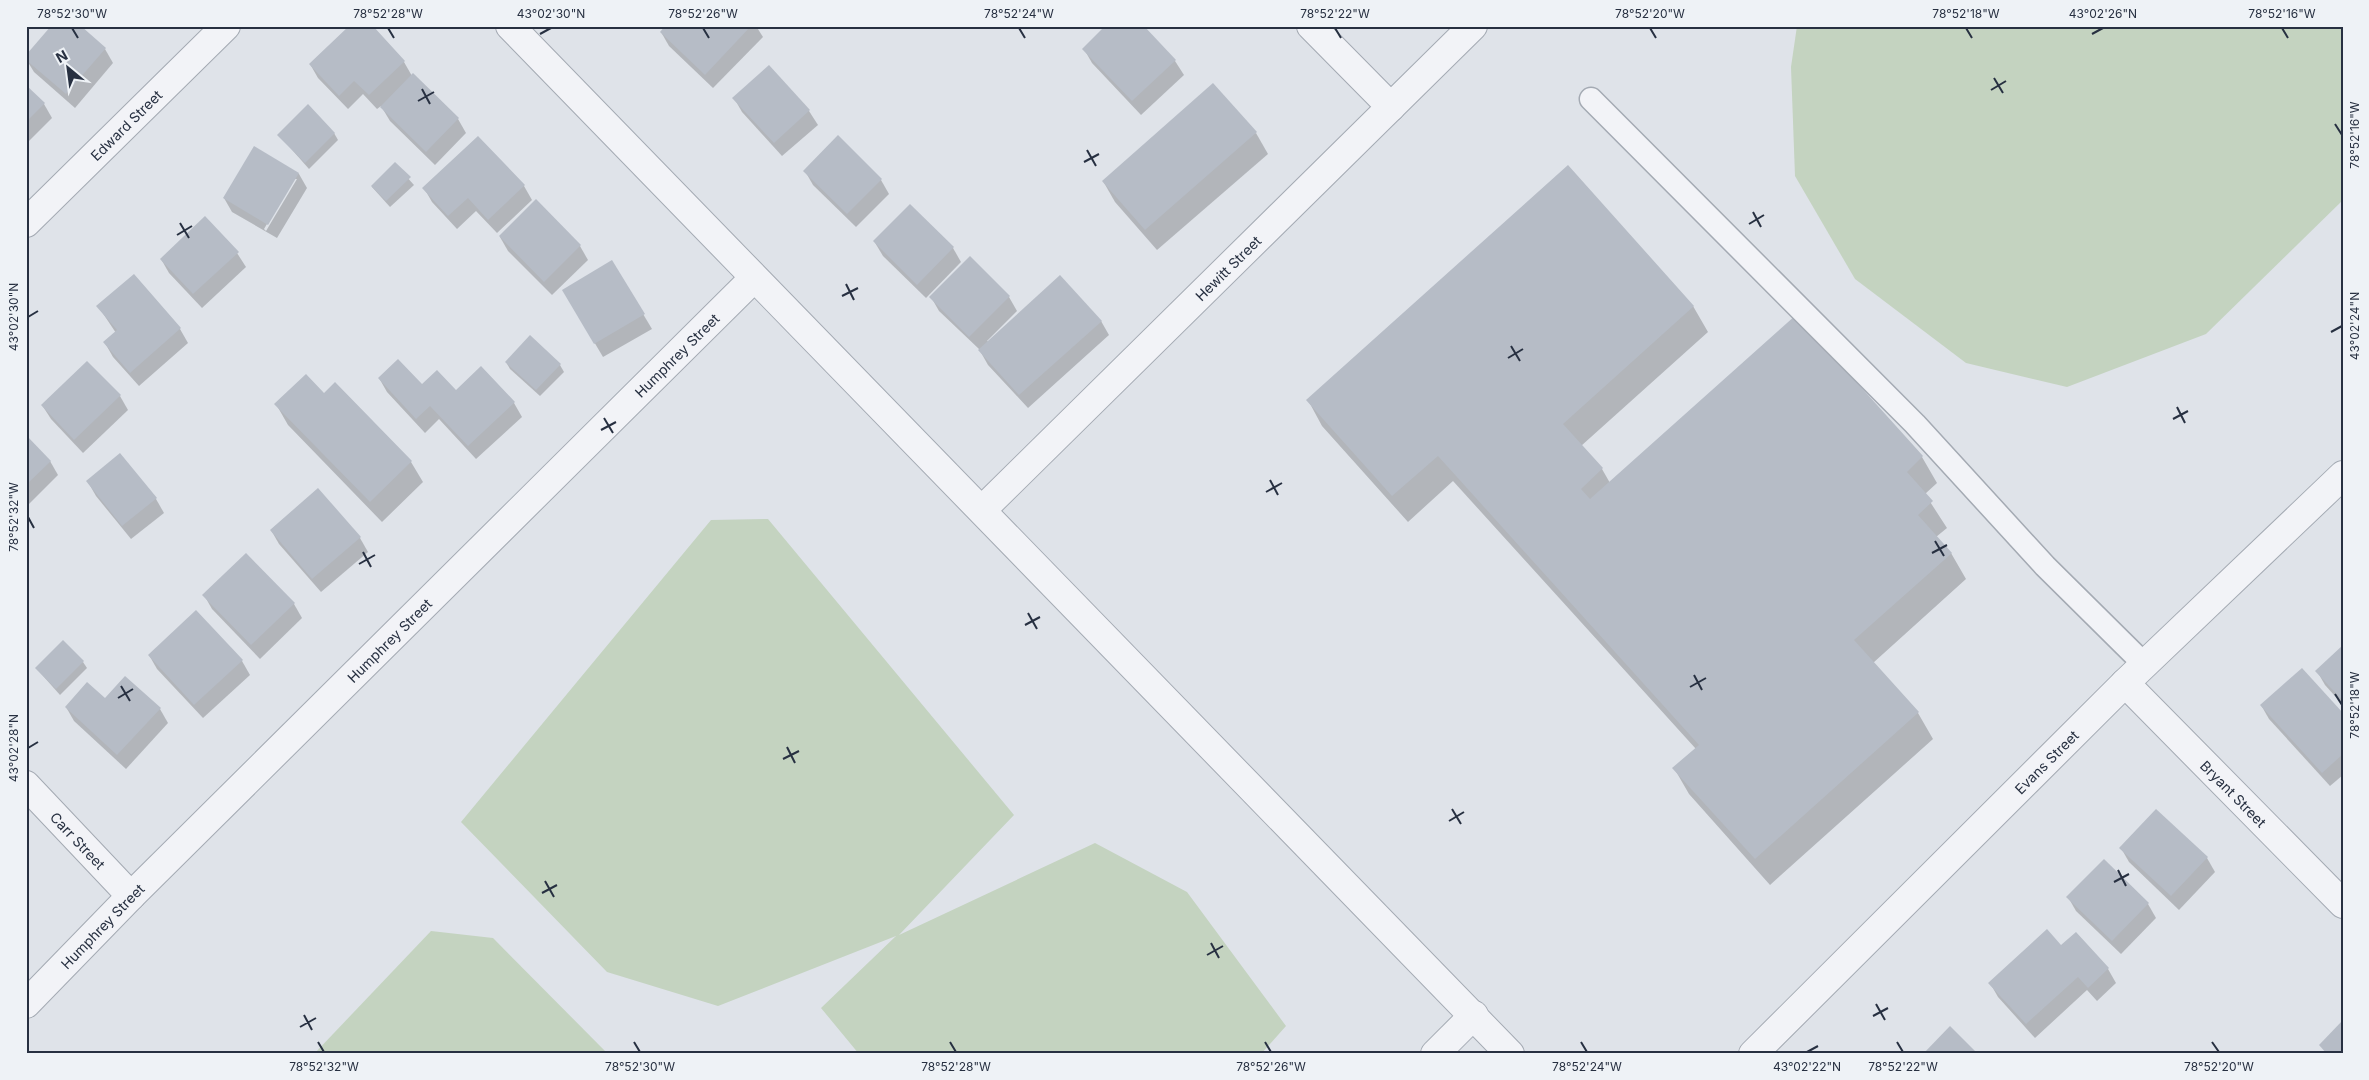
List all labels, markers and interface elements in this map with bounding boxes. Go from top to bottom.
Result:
text: 78°52'30"W [37,6,107,21]
text: 78°52'28"W [353,6,423,21]
text: 43°02'30"N [517,6,585,21]
text: 78°52'26"W [668,6,738,21]
text: 78°52'24"W [984,6,1054,21]
text: 78°52'22"W [1300,6,1370,21]
text: 78°52'20"W [1615,6,1685,21]
text: 78°52'18"W [1932,6,2000,21]
text: 43°02'26"N [2069,6,2137,21]
text: 78°52'16"W [2248,6,2316,21]
north arrow [42,42,92,92]
text: N [53,46,70,66]
street label: Edward Street [86,86,165,164]
text: 78°52'16"W [2347,101,2362,169]
street label: Hewitt Street [1191,231,1264,304]
text: 43°02'30"N [6,283,21,351]
text: 43°02'24"N [2347,292,2362,360]
street label: Humphrey Street [631,309,723,400]
text: 78°52'32"W [6,482,21,552]
street label: Humphrey Street [343,594,435,686]
text: 78°52'18"W [2347,671,2362,739]
text: 43°02'28"N [6,714,21,782]
street label: Evans Street [2011,726,2082,797]
street label: Bryant Street [2197,757,2271,830]
street label: Carr Street [47,808,110,873]
street label: Humphrey Street [57,880,148,972]
text: 78°52'32"W [289,1059,359,1074]
text: 78°52'30"W [605,1059,675,1074]
text: 78°52'28"W [921,1059,991,1074]
text: 78°52'26"W [1236,1059,1306,1074]
text: 78°52'24"W [1552,1059,1622,1074]
text: 43°02'22"N [1773,1059,1841,1074]
text: 78°52'22"W [1868,1059,1938,1074]
text: 78°52'20"W [2184,1059,2254,1074]

